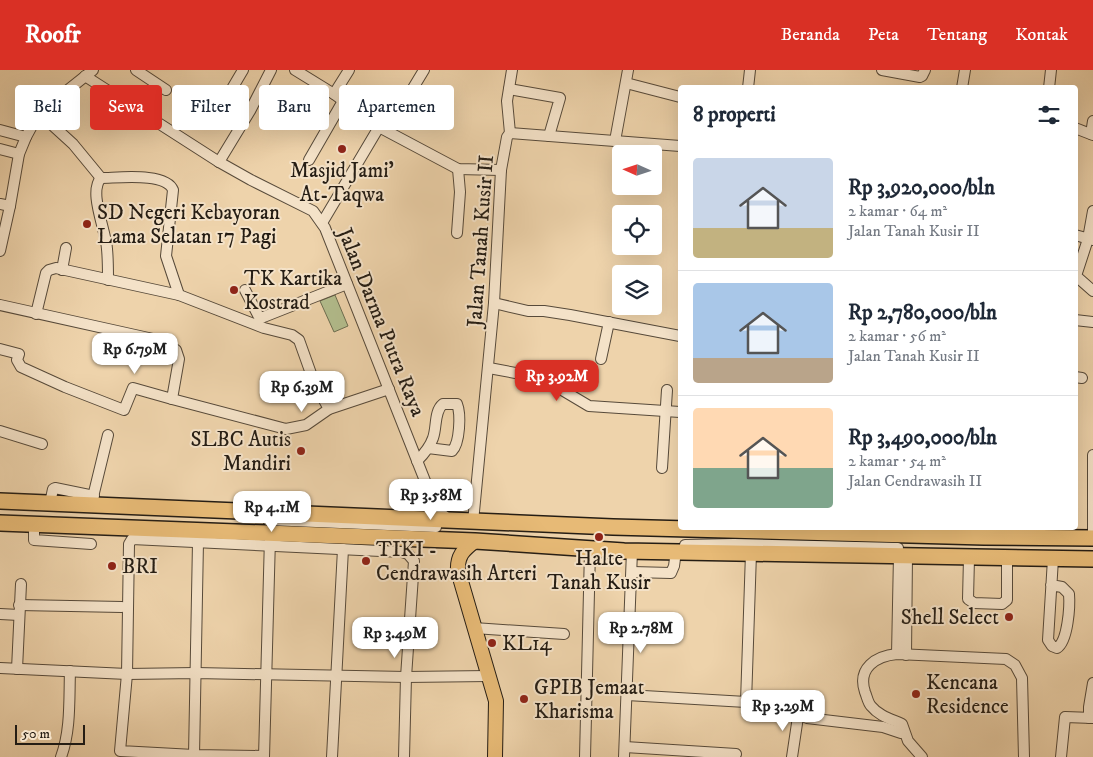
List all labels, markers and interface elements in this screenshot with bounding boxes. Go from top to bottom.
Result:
text: Roofr [25,20,81,50]
text: Beranda [781,24,840,46]
text: Peta [868,24,899,46]
text: Tentang [927,24,987,46]
text: Kontak [1015,24,1068,46]
chip: Beli [15,85,80,130]
chip: Sewa [90,85,162,130]
chip: Filter [172,85,249,130]
chip: Baru [259,85,329,130]
chip: Apartemen [339,85,454,130]
icon: filters [1035,101,1063,129]
text: 8 properti [693,102,776,128]
marker: Masjid Jami' At-Taqwa [336,143,348,155]
north arrow [612,145,662,195]
map controls [612,145,662,315]
street label: Jalan Tanah Kusir II [462,154,500,330]
place label: Masjid Jami' At-Taqwa [290,158,394,208]
text: Rp 3,920,000/bln [848,175,995,201]
icon: home [733,178,793,238]
place label: SD Negeri Kebayoran Lama Selatan 17 Pagi [97,200,280,250]
text: 2 kamar · 64 m² [848,201,947,221]
button: locate [612,205,662,255]
marker: SD Negeri Kebayoran Lama Selatan 17 Pagi [81,218,93,230]
text: Jalan Tanah Kusir II [848,221,980,241]
street label: Jalan Darma Putra Raya [331,222,431,421]
button: layers [612,265,662,315]
place label: TK Kartika Kostrad [244,266,342,316]
marker: TK Kartika Kostrad [228,284,240,296]
text: Rp 2,780,000/bln [848,300,997,326]
icon: home [733,303,793,363]
text: 2 kamar · 56 m² [848,326,946,346]
pin: Rp 6.79M [83,332,187,375]
text: Rp 6.79M [103,339,167,359]
text: Jalan Tanah Kusir II [848,346,980,366]
pin: Rp 3.92M [505,360,609,402]
text: Rp 3.92M [526,366,588,386]
pin: Rp 6.39M [250,370,354,413]
text: Rp 6.39M [271,377,333,397]
text: Rp 3,490,000/bln [848,425,997,451]
place label: SLBC Autis Mandiri [190,427,291,477]
icon: home [733,428,793,488]
marker: SLBC Autis Mandiri [295,445,307,457]
text: 2 kamar · 54 m² [848,451,946,471]
text: Jalan Cendrawasih II [848,471,982,491]
pin: Rp 3.58M [379,478,483,521]
text: Rp 3.58M [400,485,462,505]
pin: Rp 4.1M [226,490,318,533]
text: Rp 4.1M [244,497,300,517]
marker: Halte Tanah Kusir [593,531,605,543]
place label: TIKI - Cendrawasih Arteri [376,537,537,587]
place label: Halte Tanah Kusir [547,546,651,596]
place label: BRI [122,554,158,580]
marker: TIKI - Cendrawasih Arteri [360,555,372,567]
marker: BRI [106,560,118,572]
place label: Shell Select [901,605,999,631]
marker: Shell Select [1003,611,1015,623]
pin: Rp 2.78M [589,612,693,654]
pin: Rp 3.49M [343,616,447,659]
text: Rp 2.78M [609,618,673,638]
text: Rp 3.49M [363,623,427,643]
place label: KL14 [502,631,553,657]
marker: KL14 [486,637,498,649]
place label: Kencana Residence [926,670,1009,720]
place label: GPIB Jemaat Kharisma [534,675,645,725]
marker: Kencana Residence [910,688,922,700]
pin: Rp 3.29M [731,690,835,732]
marker: GPIB Jemaat Kharisma [518,693,530,705]
text: Rp 3.29M [752,696,814,716]
scale bar [15,722,85,745]
text: 50 m [22,725,50,743]

